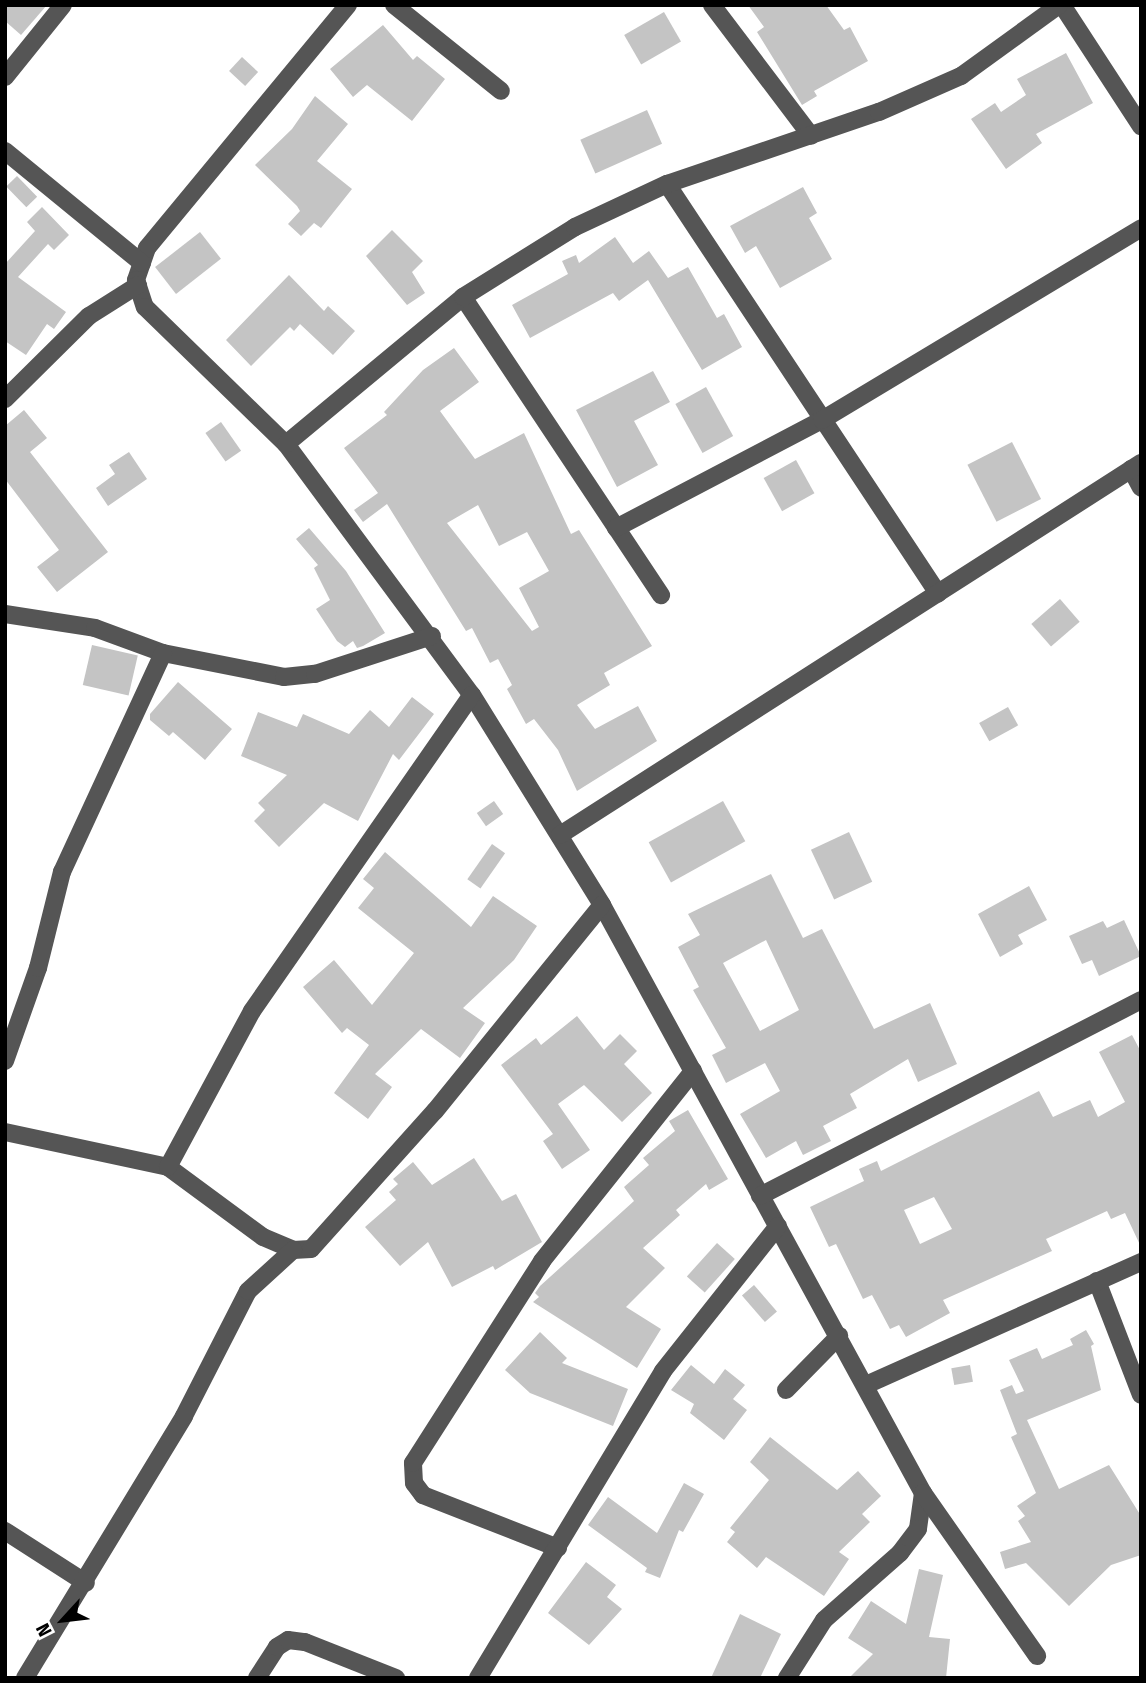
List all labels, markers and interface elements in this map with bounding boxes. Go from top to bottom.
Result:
north arrow [28,1585,98,1655]
text: N [31,1619,57,1640]

